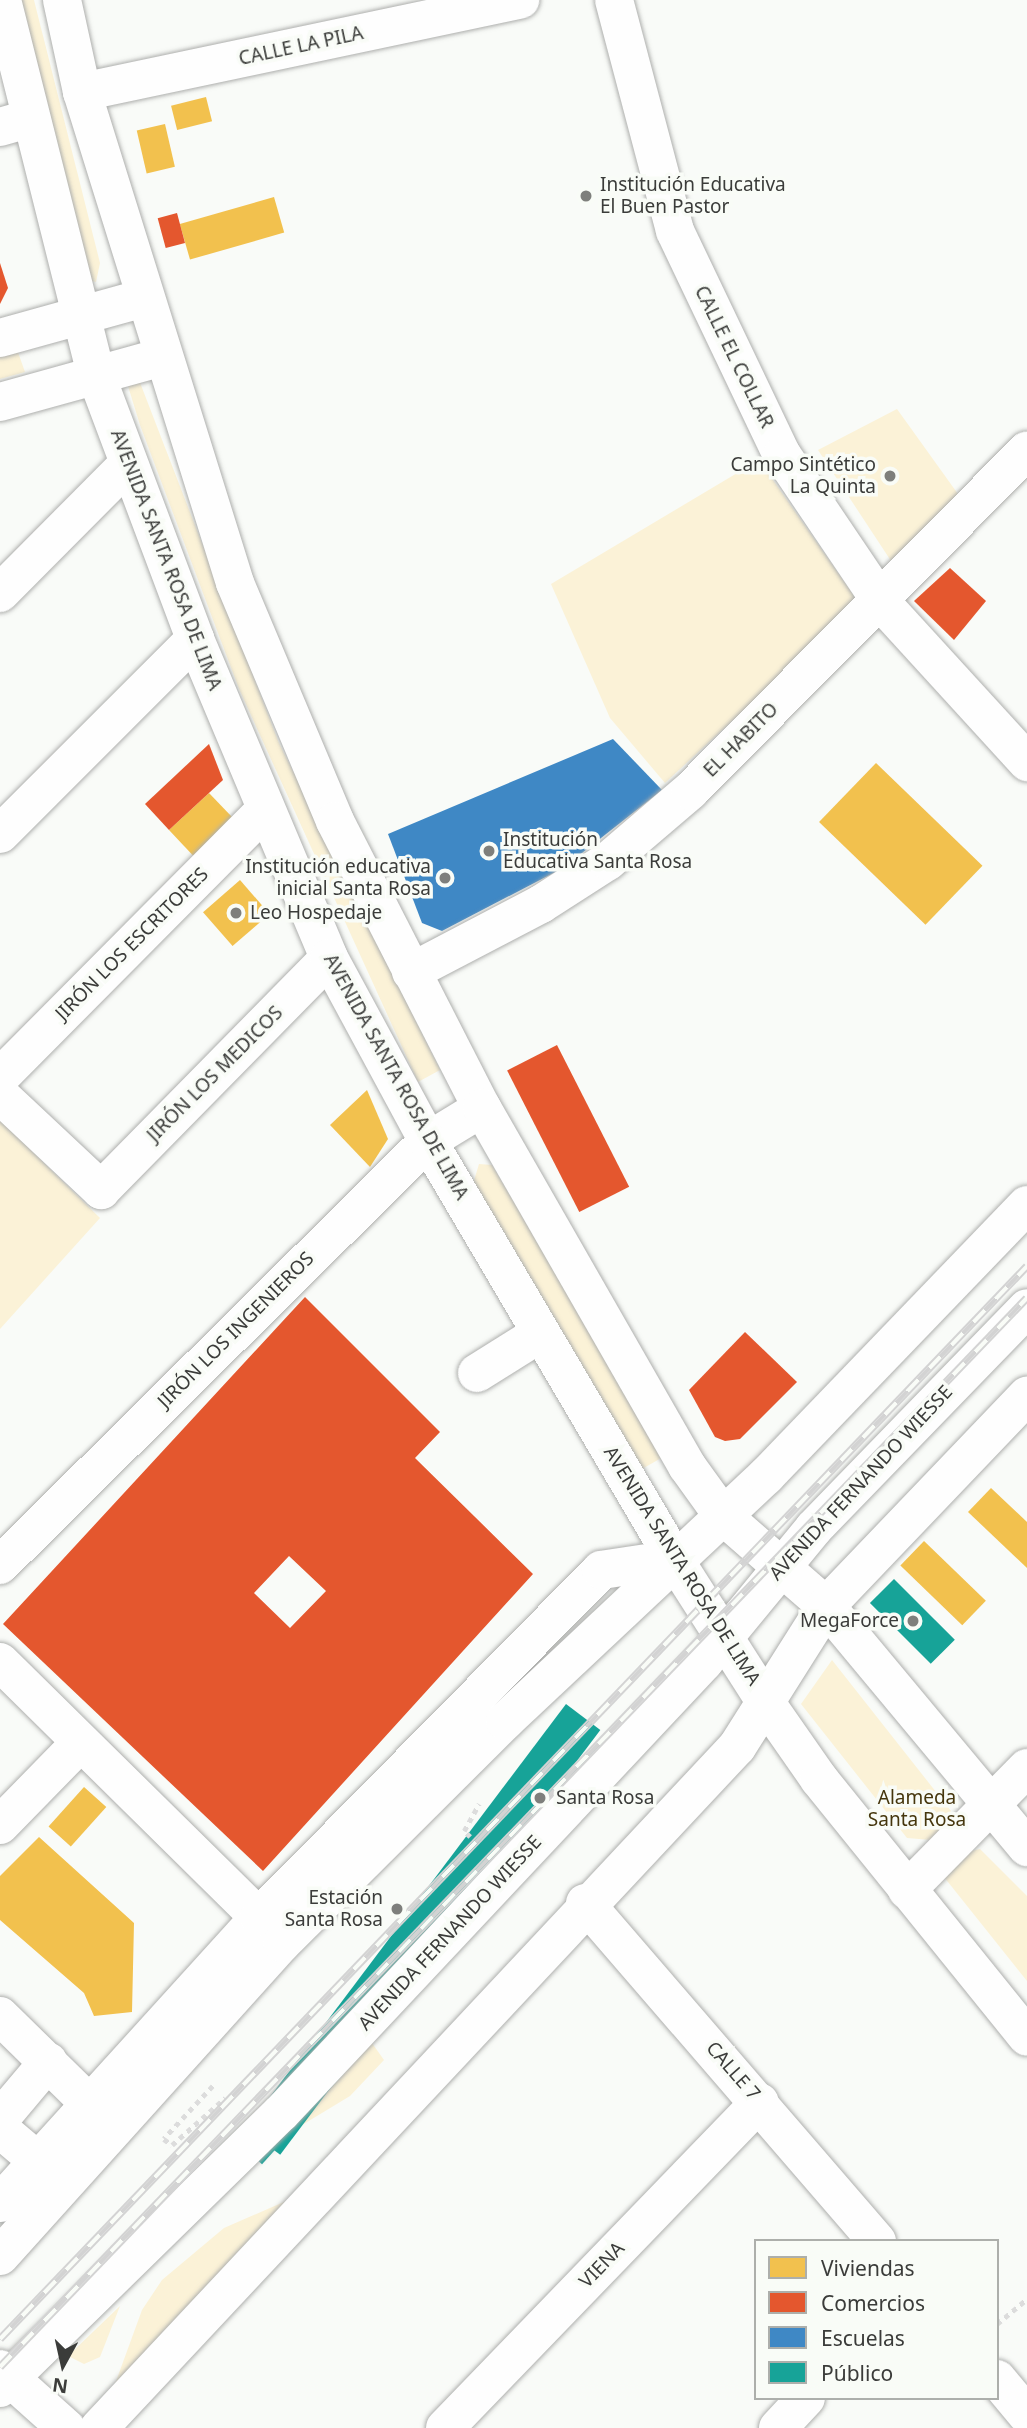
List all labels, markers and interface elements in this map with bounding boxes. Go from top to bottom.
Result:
street label: CALLE LA PILA [237,22,365,70]
place label: Institución Educativa El Buen Pastor [600,174,786,218]
marker: Institución Educativa El Buen Pastor [578,188,594,204]
street label: CALLE EL COLLAR [690,282,778,432]
street label: AVENIDA SANTA ROSA DE LIMA [106,426,226,694]
place label: Campo Sintético La Quinta [730,454,876,498]
marker: Campo Sintético La Quinta [882,468,898,484]
street label: EL HABITO [699,698,783,782]
place label: Institución Educativa Santa Rosa [503,829,692,873]
marker: Institución Educativa Santa Rosa [481,843,497,859]
place label: Institución educativa inicial Santa Rosa [245,856,431,900]
street label: JIRÓN LOS ESCRITORES [51,863,213,1025]
marker: Institución educativa inicial Santa Rosa [437,870,453,886]
place label: Leo Hospedaje [250,902,382,924]
marker: Leo Hospedaje [228,905,244,921]
street label: AVENIDA SANTA ROSA DE LIMA [319,950,473,1204]
street label: JIRÓN LOS MEDICOS [142,1001,288,1147]
street label: JIRÓN LOS INGENIEROS [153,1247,319,1413]
street label: AVENIDA FERNANDO WIESSE [765,1381,957,1585]
street label: AVENIDA SANTA ROSA DE LIMA [599,1442,765,1690]
place label: MegaForce [800,1610,899,1632]
marker: MegaForce [905,1613,921,1629]
place label: Santa Rosa [556,1787,654,1809]
park label: Alameda Santa Rosa [868,1787,966,1831]
marker: Santa Rosa [530,1788,550,1808]
street label: AVENIDA FERNANDO WIESSE [354,1831,546,2035]
place label: Estación Santa Rosa [285,1887,383,1931]
marker: Estación Santa Rosa [389,1901,405,1917]
street label: CALLE 7 [701,2037,765,2105]
street label: VIENA [575,2237,629,2293]
legend [754,2239,999,2400]
text: Viviendas [821,2254,915,2282]
text: Comercios [821,2289,925,2317]
text: Escuelas [821,2324,905,2352]
north arrow [28,2330,98,2400]
text: Público [821,2359,893,2387]
text: N [51,2372,70,2400]

